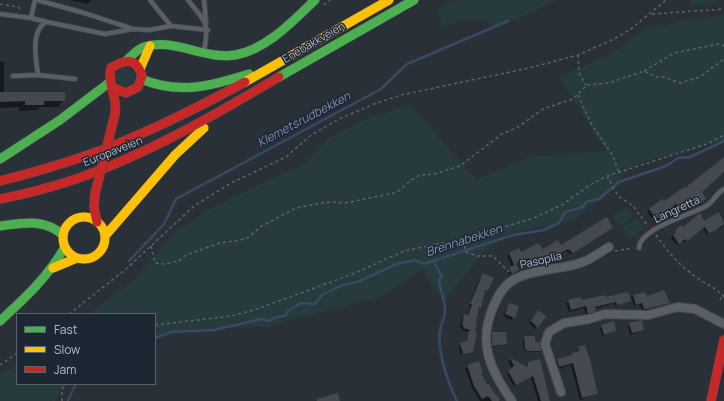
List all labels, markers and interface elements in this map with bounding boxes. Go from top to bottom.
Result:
street label: Enebakkveien [280,20,348,66]
water label: Klemetsrudbekken [255,89,353,151]
street label: Europaveien [81,134,145,170]
street label: Langretta [652,194,702,226]
water label: Brennabekken [424,222,504,260]
street label: Pasoplia [519,250,563,272]
legend [16,313,156,385]
text: Fast [54,321,78,338]
text: Slow [54,341,80,358]
text: Jam [54,361,76,378]

